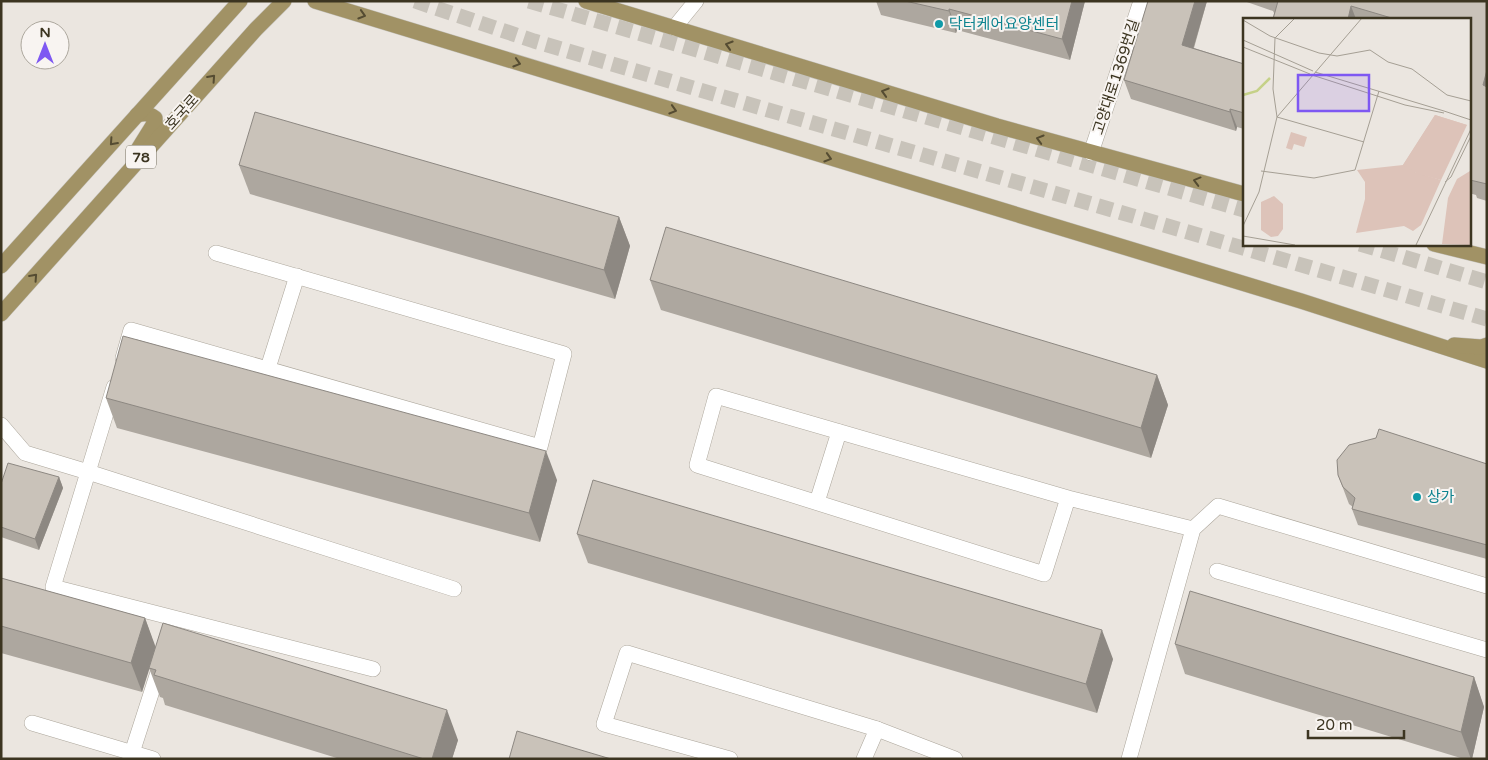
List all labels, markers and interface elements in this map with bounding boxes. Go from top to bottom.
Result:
one-way arrow [357,10,366,20]
place label: 닥터케어요양센터 [949,15,1059,33]
street label: 고양대로1369번길 [1089,17,1143,137]
marker: 닥터케어요양센터 [933,18,945,30]
inset map [1243,18,1470,245]
north arrow [20,20,70,70]
text: N [39,24,51,41]
one-way arrow [726,41,734,51]
one-way arrow [513,57,521,67]
one-way arrow [206,75,215,84]
one-way arrow [881,88,889,98]
street label: 호국로 [161,91,203,133]
one-way arrow [668,105,676,115]
one-way arrow [1037,134,1045,144]
one-way arrow [110,136,119,145]
road number: 78 [126,146,156,168]
one-way arrow [824,152,832,162]
one-way arrow [1194,177,1202,187]
one-way arrow [28,274,37,283]
place label: 상가 [1427,488,1455,506]
marker: 상가 [1411,491,1423,503]
scale bar [1308,708,1404,740]
text: 20 m [1316,716,1353,734]

